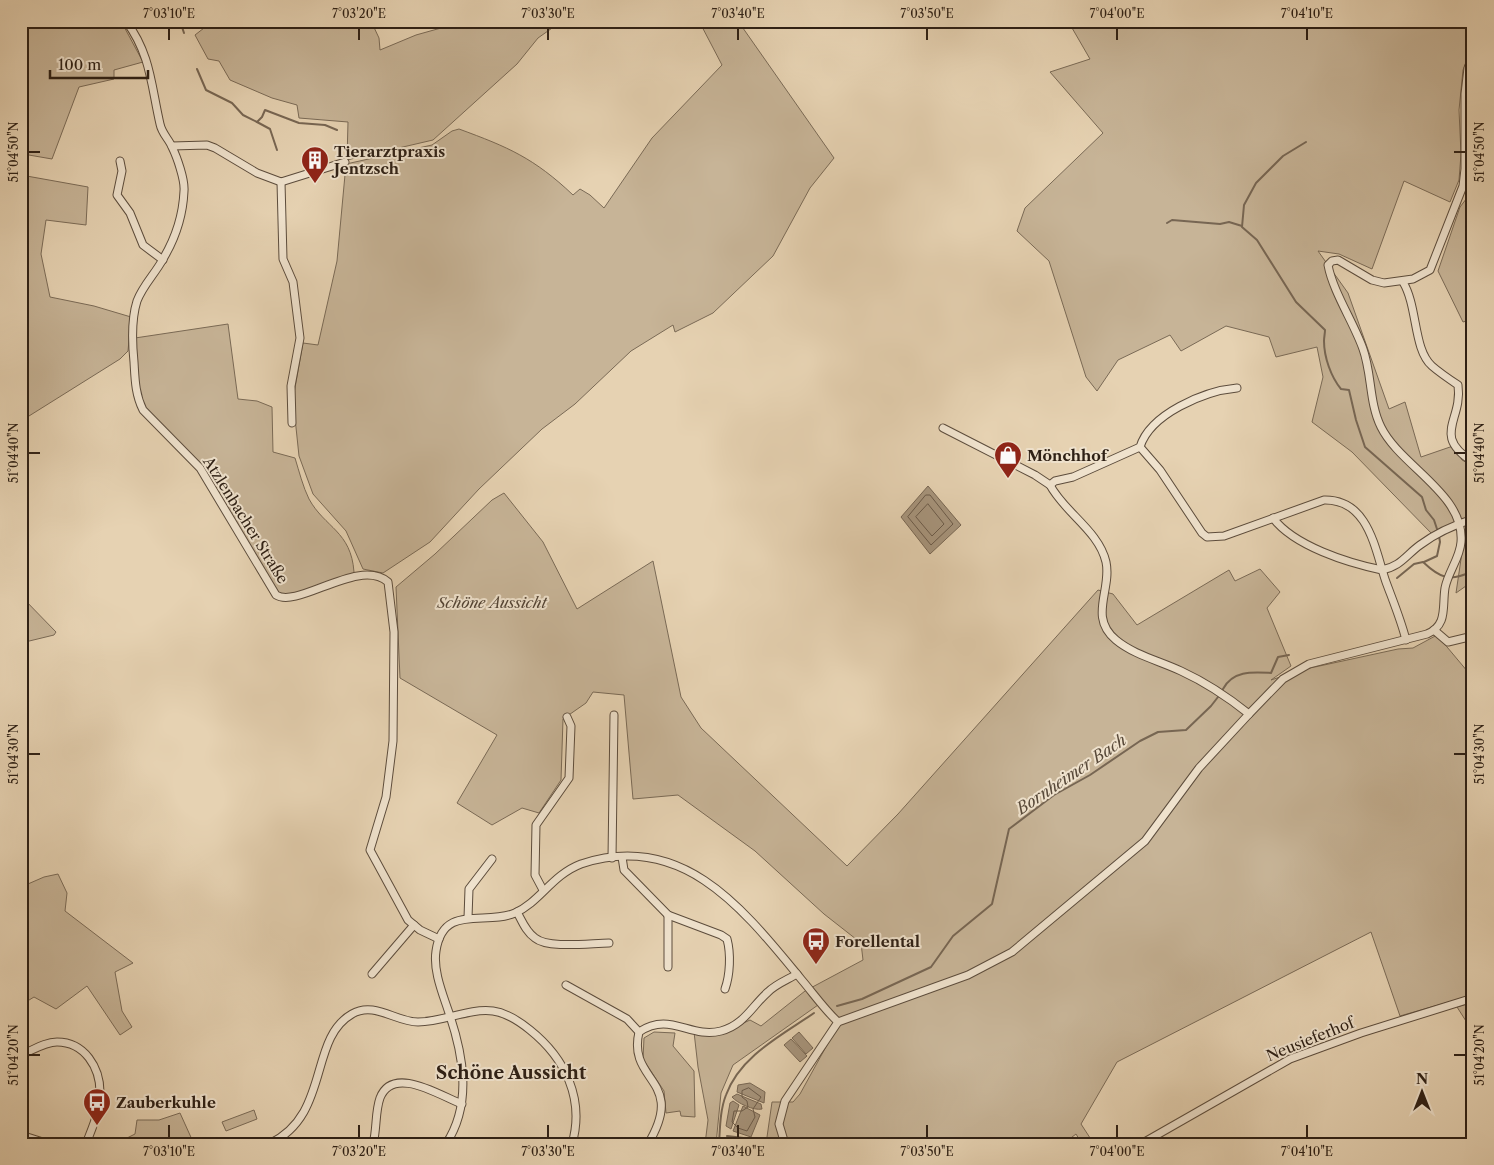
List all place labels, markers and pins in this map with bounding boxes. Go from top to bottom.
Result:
place label: Tierarztpraxis Jentzsch [331,142,445,178]
building icon: Tierarztpraxis Jentzsch [300,145,330,184]
shop icon: Mönchhof [993,440,1023,479]
place label: Mönchhof [1027,446,1110,465]
bus stop icon: Forellental [801,926,831,965]
place label: Forellental [835,932,920,951]
bus stop icon: Zauberkuhle [82,1087,112,1126]
place label: Zauberkuhle [116,1093,216,1112]

